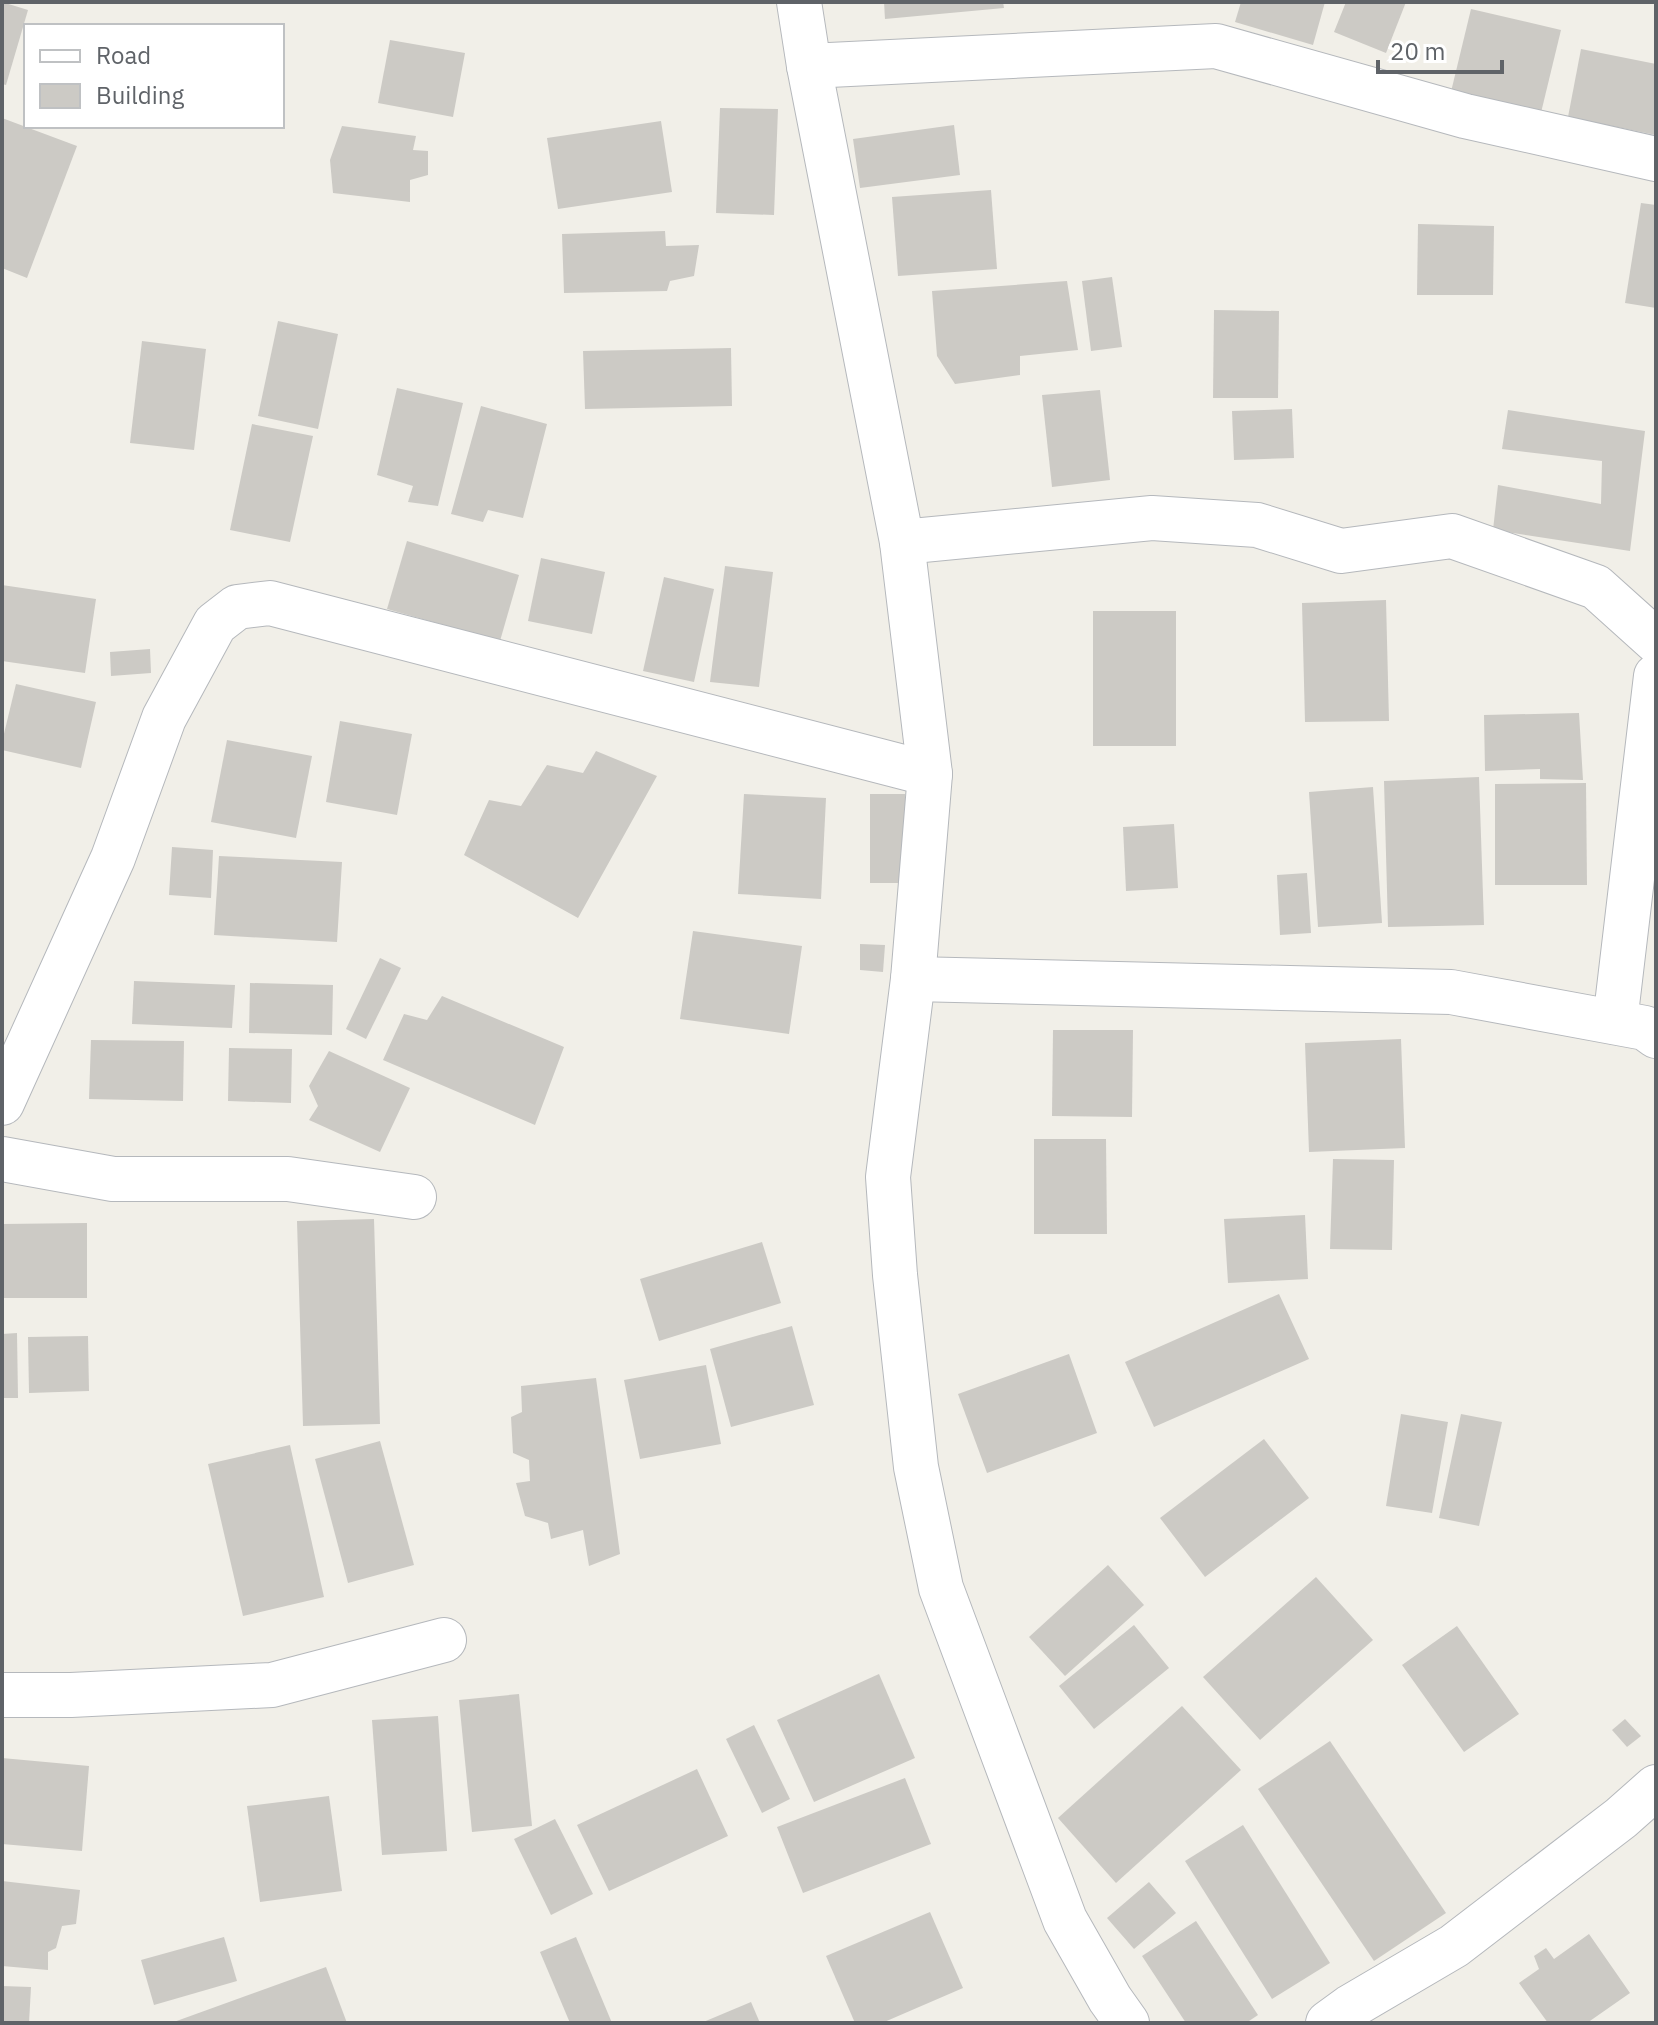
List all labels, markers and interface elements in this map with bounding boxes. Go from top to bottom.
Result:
legend [24,24,284,128]
scale bar [1378,24,1502,74]
text: 20 m [1390,35,1445,67]
text: Road [96,39,151,71]
text: Building [96,79,184,111]

